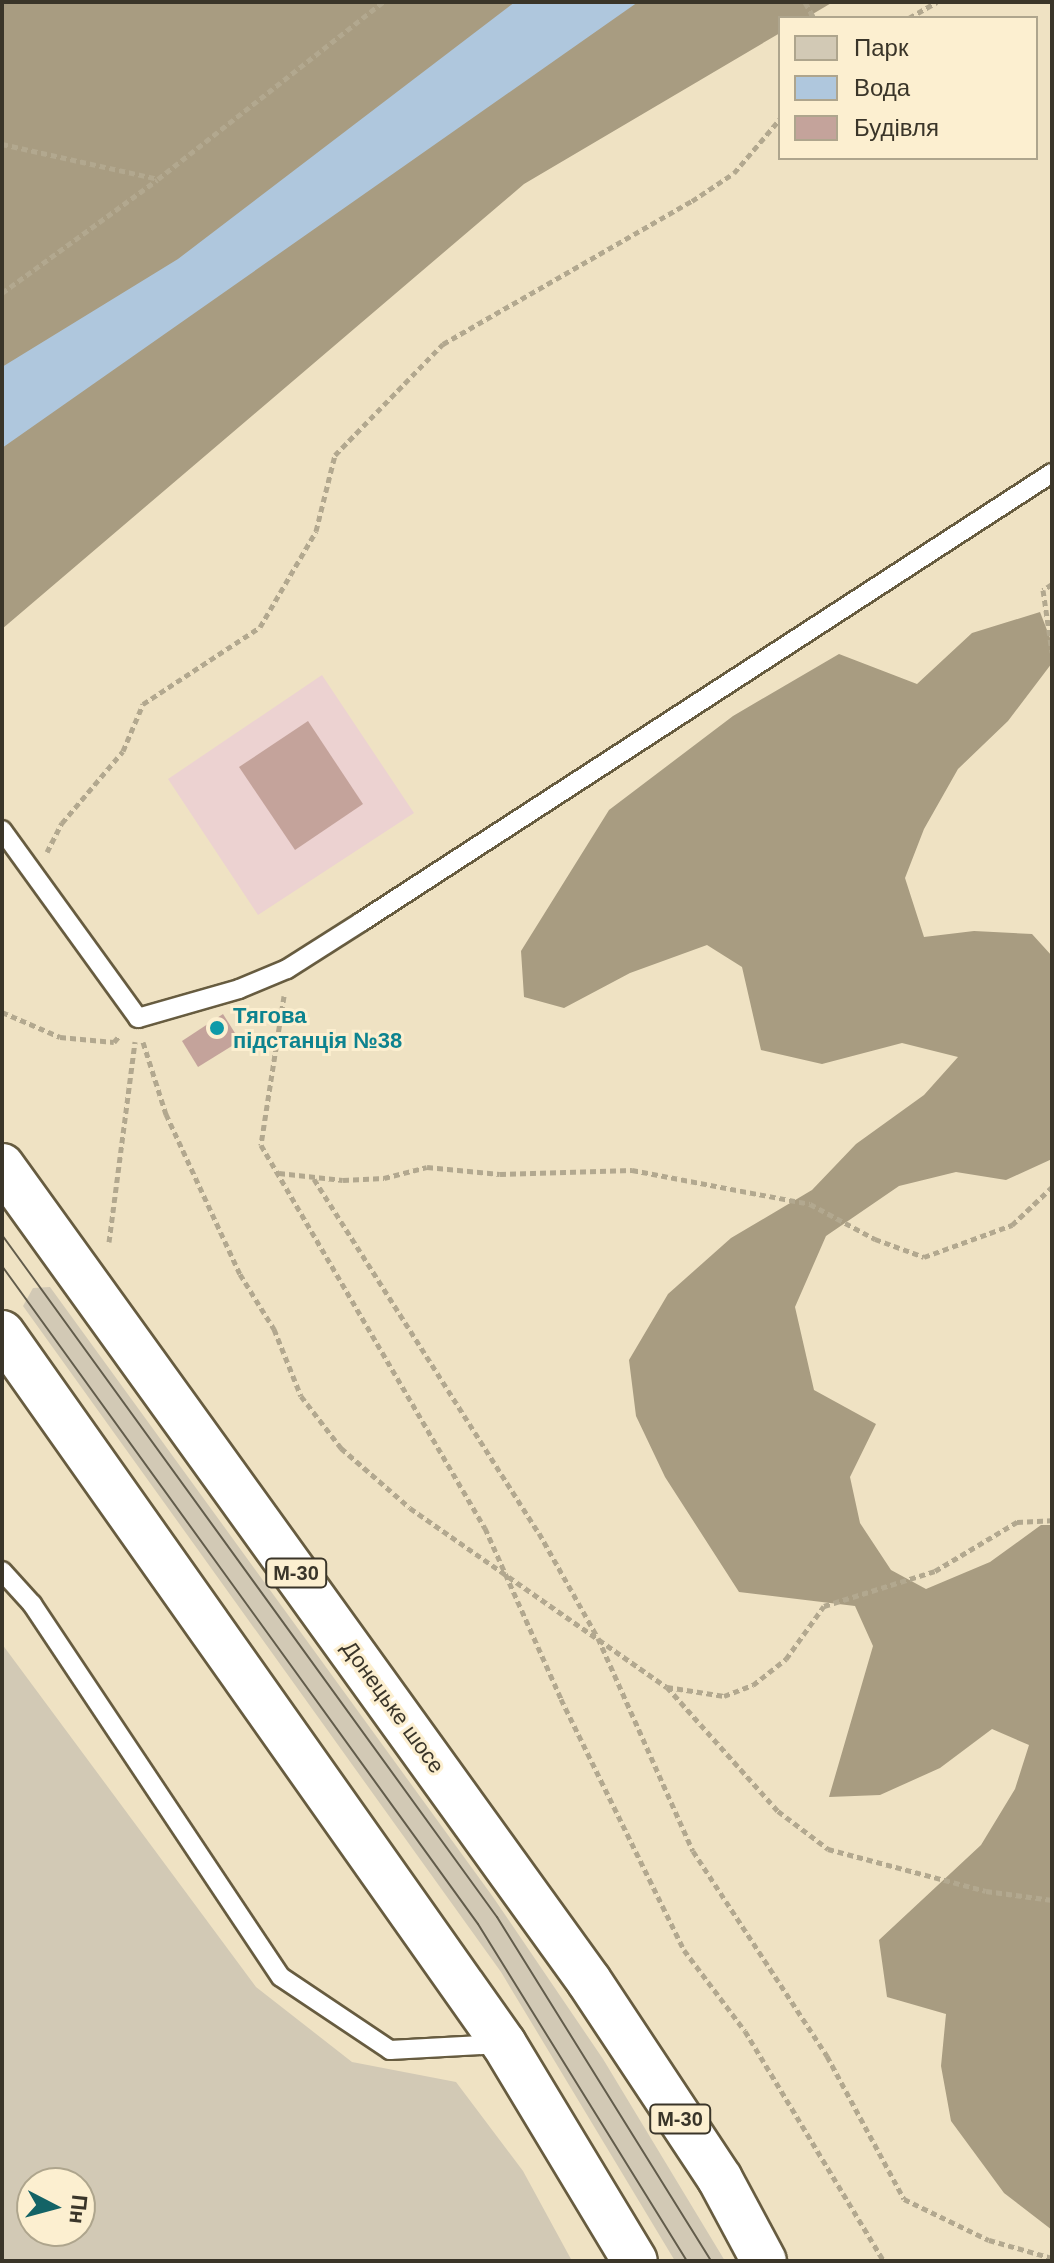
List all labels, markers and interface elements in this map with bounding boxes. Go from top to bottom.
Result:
legend [778,16,1038,160]
text: Парк [854,34,908,61]
text: Вода [854,74,910,101]
text: Будівля [854,114,939,141]
place label: Тягова пiдстанцiя №38 [233,1002,402,1054]
marker: Тягова пiдстанцiя №38 [208,1019,226,1037]
road number: М-30 [264,1557,328,1589]
street label: Донецьке шосе [336,1636,450,1778]
road number: М-30 [648,2103,712,2135]
north arrow [16,2167,96,2247]
text: Пн [64,2194,92,2225]

